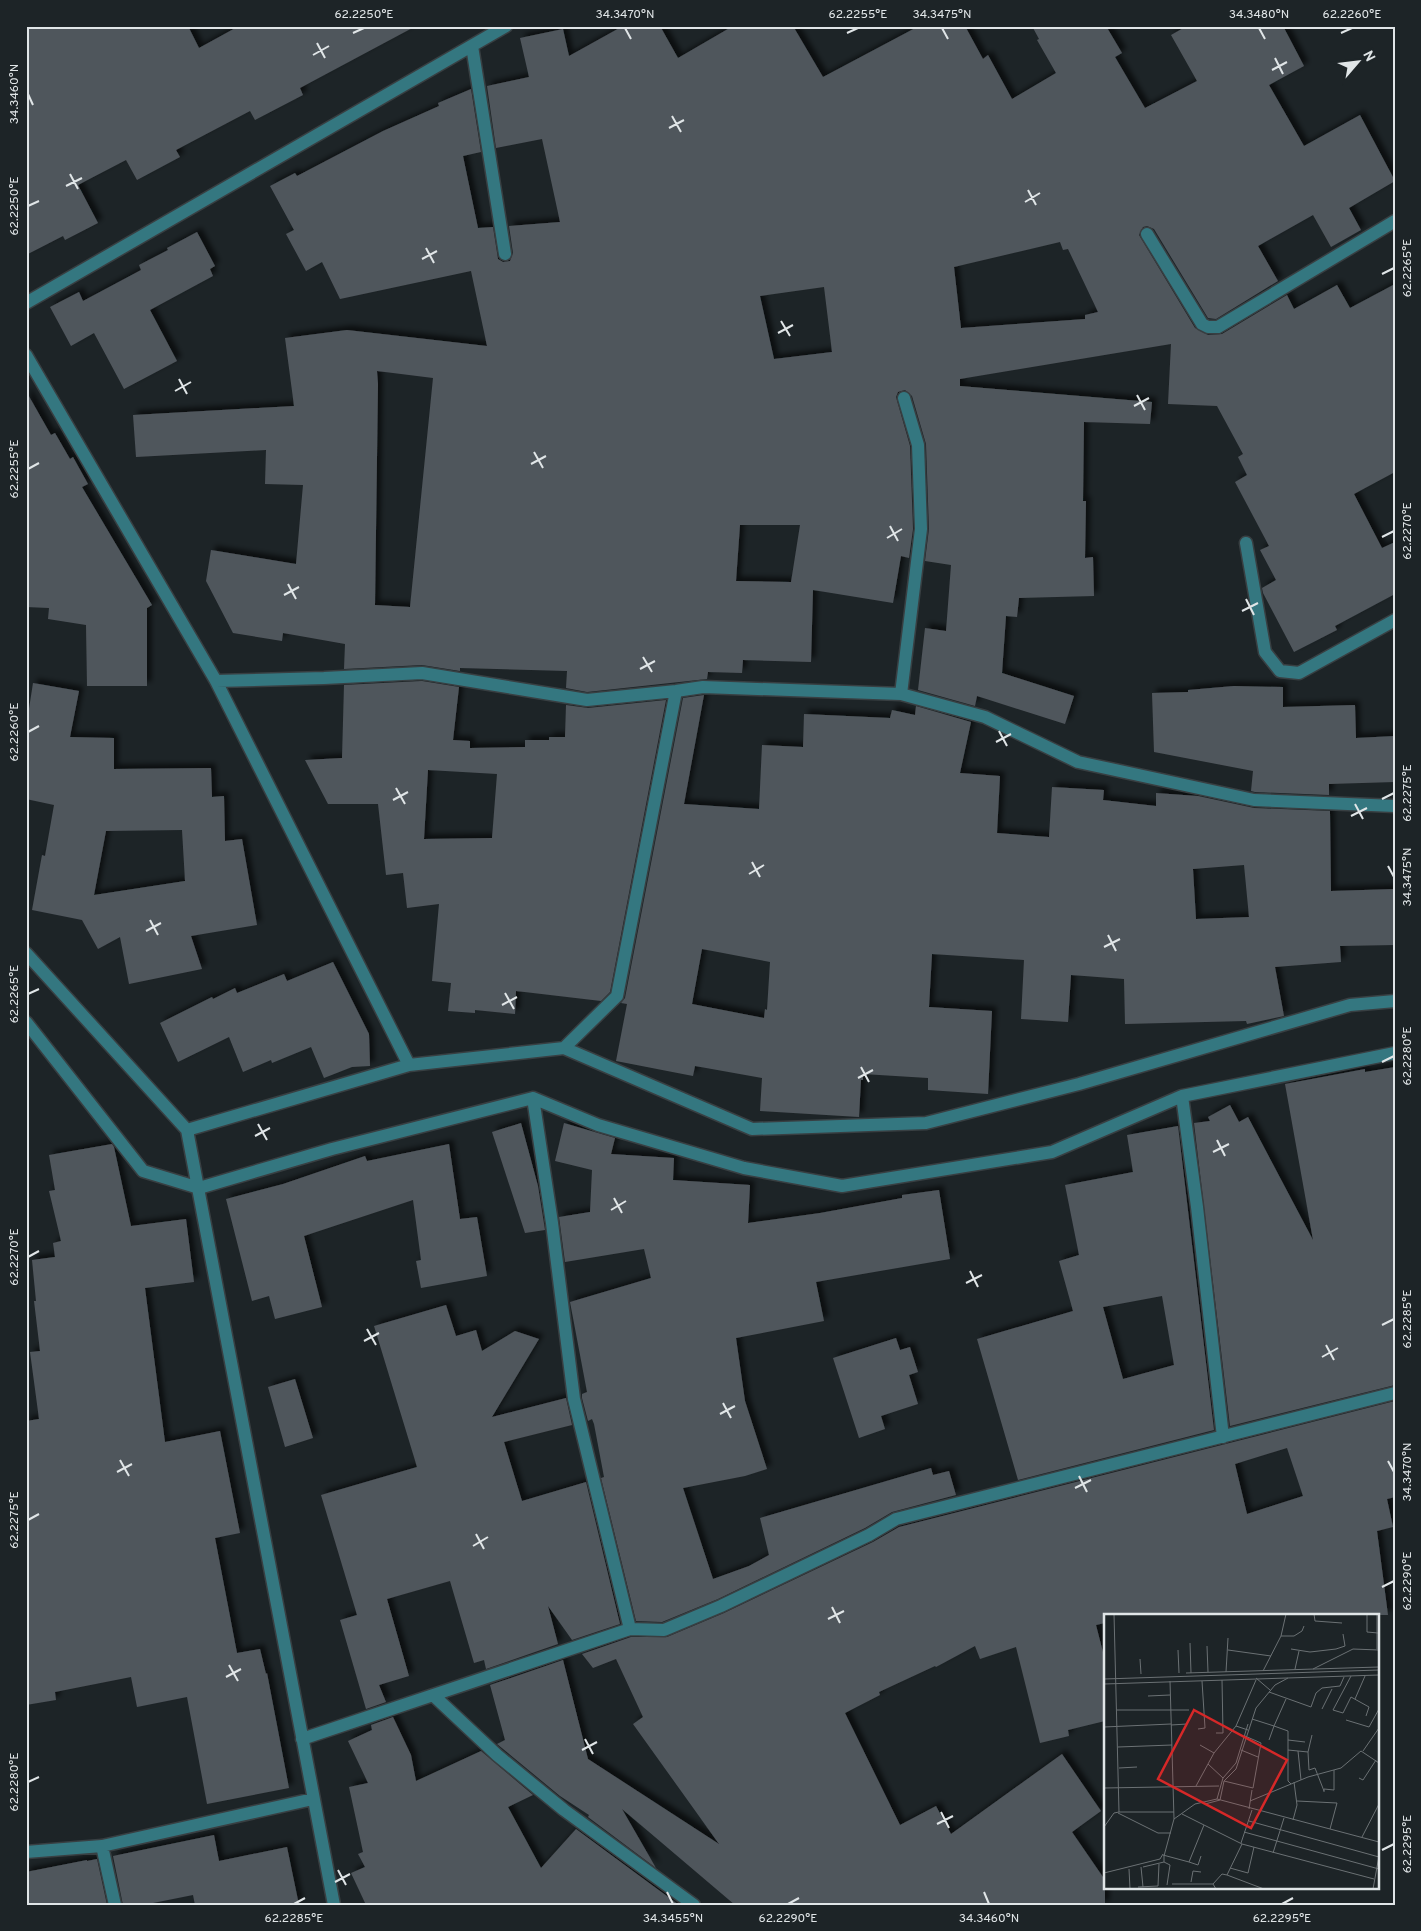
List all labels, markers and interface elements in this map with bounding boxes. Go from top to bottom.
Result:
text: 62.2250°E [334,7,394,23]
text: 34.3470°N [596,7,654,23]
text: 62.2255°E [829,7,887,23]
text: 34.3475°N [912,7,972,23]
text: 34.3480°N [1229,7,1289,23]
text: 62.2260°E [1323,7,1381,23]
north arrow [1334,38,1384,88]
text: N [1358,48,1378,65]
text: 34.3460°N [7,64,23,124]
text: 62.2250°E [7,176,23,236]
text: 62.2265°E [1400,239,1416,297]
text: 62.2255°E [7,440,23,498]
text: 62.2270°E [1400,502,1416,560]
text: 62.2260°E [7,703,23,761]
text: 62.2275°E [1400,764,1416,822]
text: 34.3475°N [1400,847,1416,907]
text: 62.2265°E [7,965,23,1023]
text: 62.2280°E [1400,1027,1416,1085]
text: 62.2270°E [7,1228,23,1286]
text: 62.2285°E [1400,1290,1416,1348]
text: 34.3470°N [1400,1443,1416,1501]
text: 62.2275°E [7,1491,23,1549]
text: 62.2290°E [1400,1552,1416,1610]
inset map [1104,1614,1378,1888]
text: 62.2280°E [7,1753,23,1811]
text: 62.2295°E [1400,1815,1416,1873]
text: 62.2285°E [265,1911,323,1927]
text: 34.3455°N [643,1911,703,1927]
text: 62.2290°E [759,1911,817,1927]
text: 34.3460°N [959,1911,1019,1927]
text: 62.2295°E [1253,1911,1311,1927]

